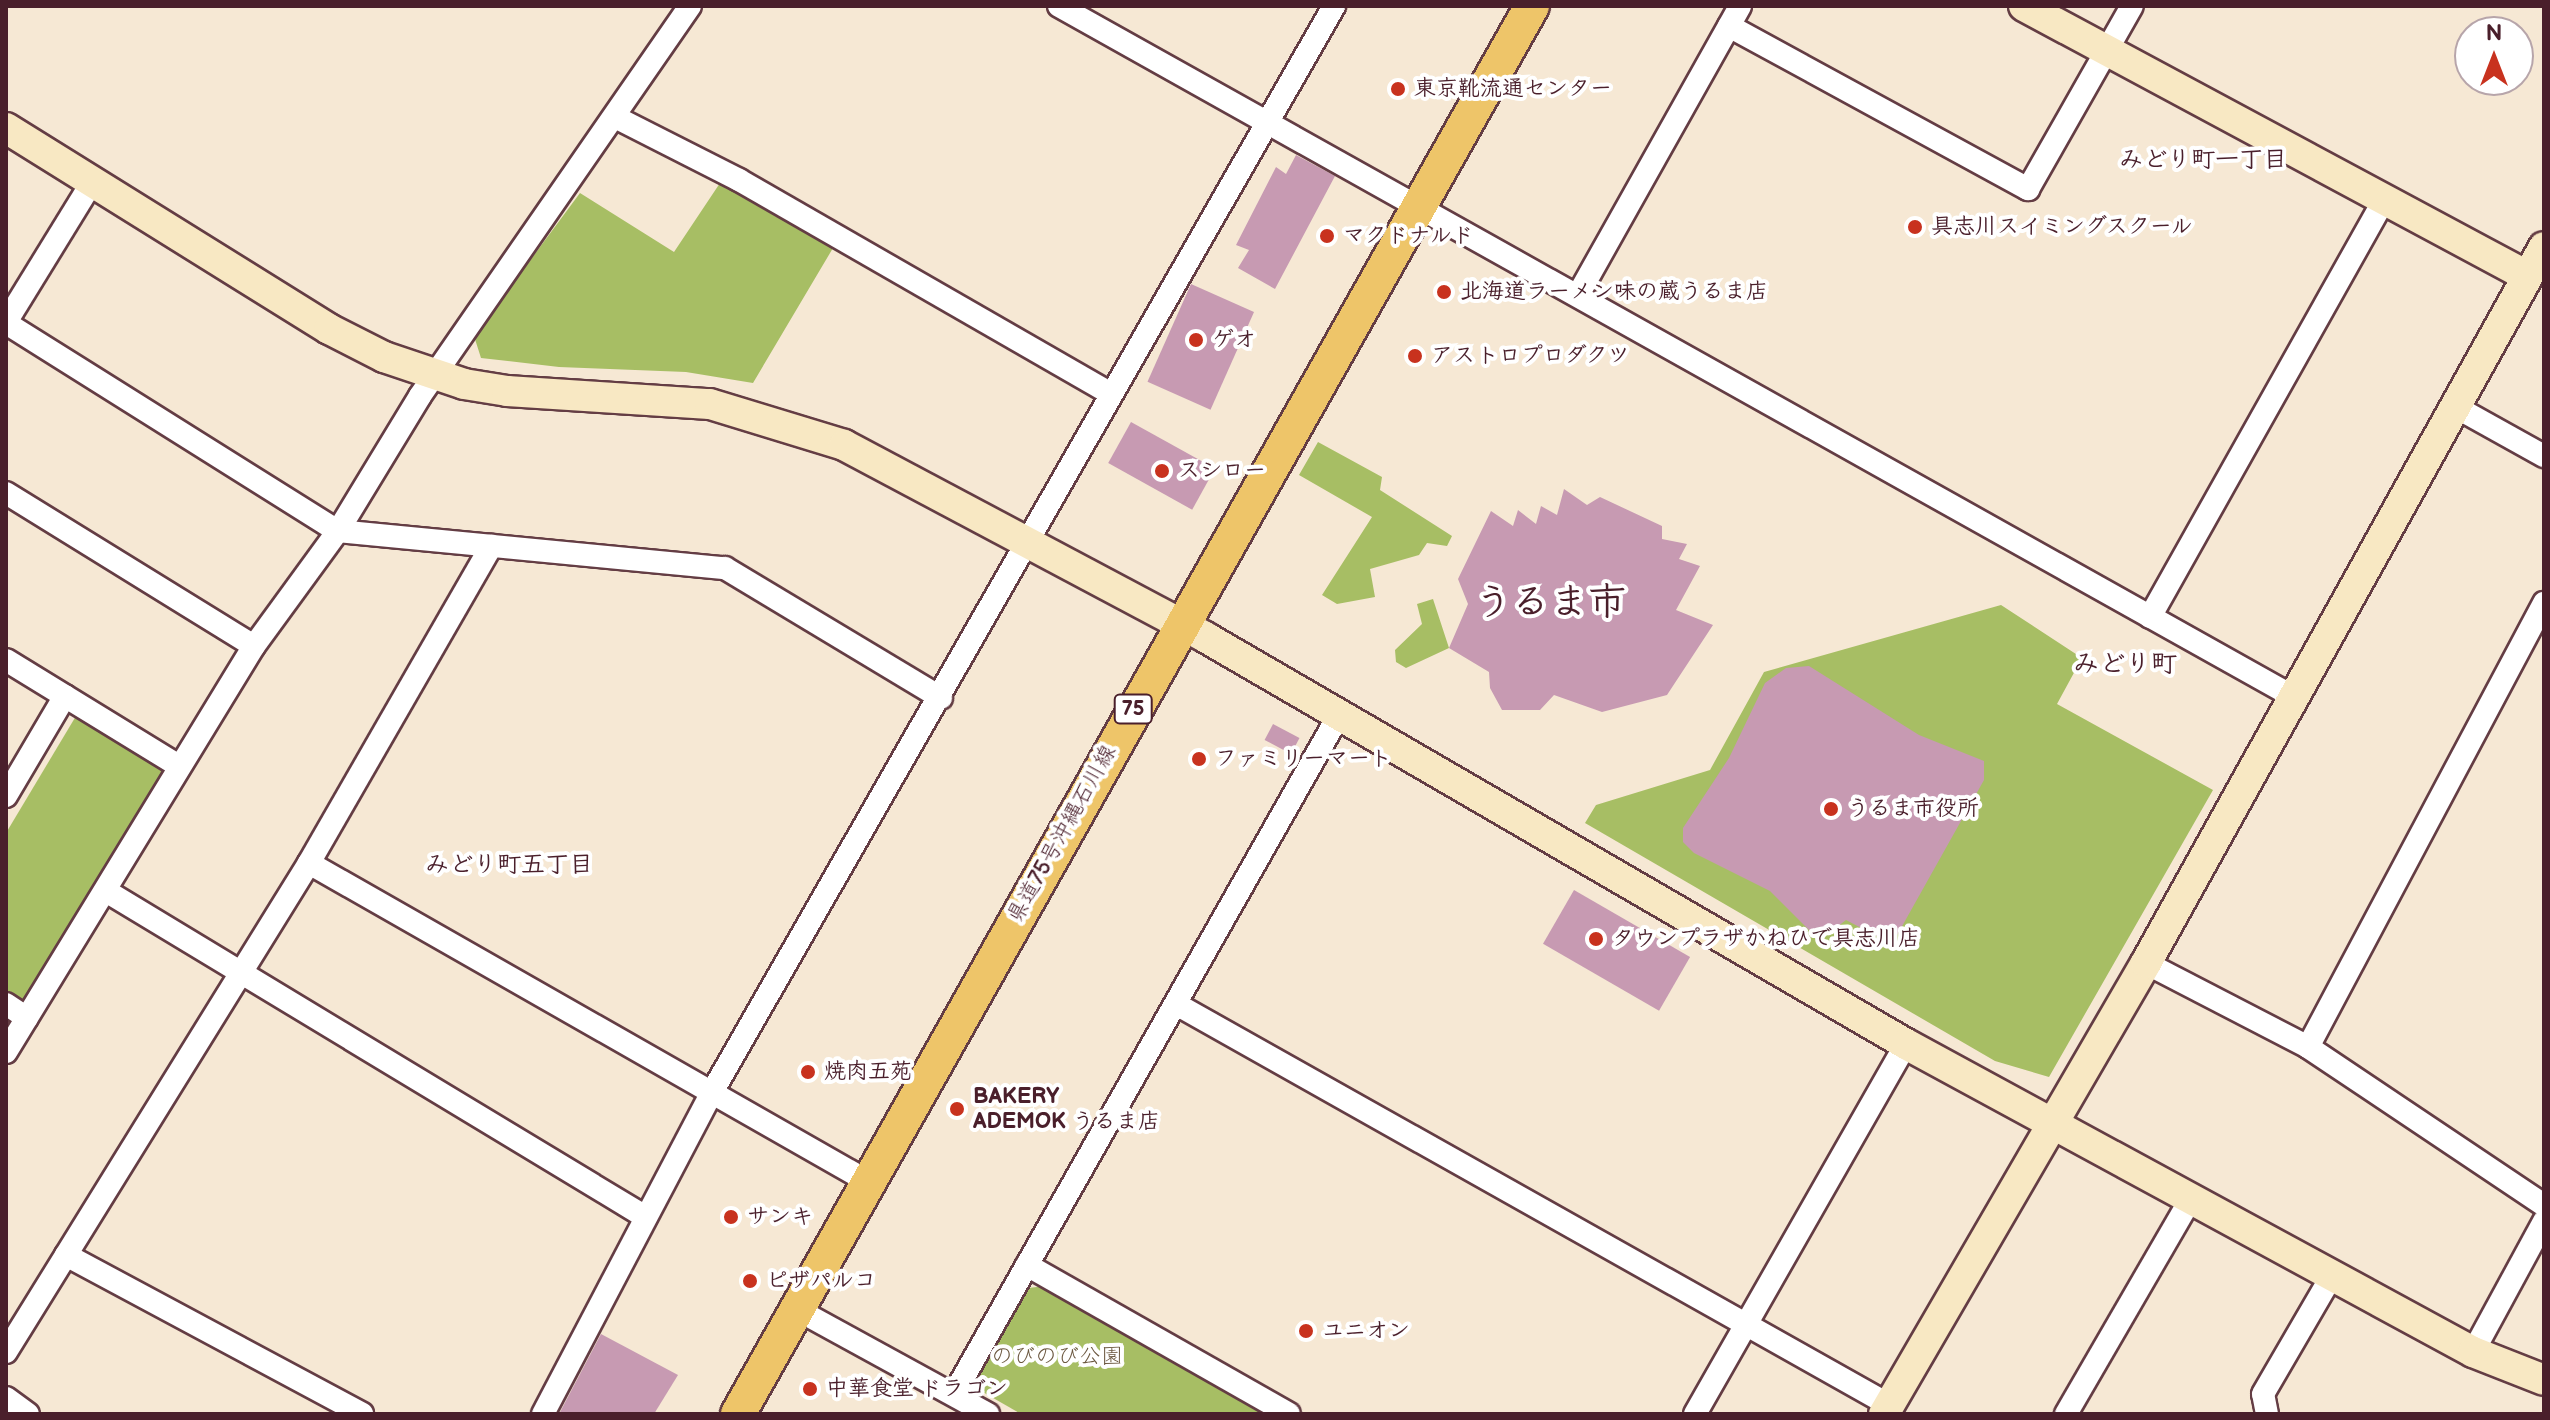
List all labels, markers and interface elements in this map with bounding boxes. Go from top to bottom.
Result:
north arrow [2454,16,2534,96]
text: N [2486,20,2502,47]
place label: 東京靴流通センター [1414,76,1612,102]
marker: 東京靴流通センター [1389,80,1407,98]
district label: みどり町一丁目 [2119,146,2287,174]
place label: 具志川スイミングスクール [1931,214,2195,240]
marker: 具志川スイミングスクール [1906,218,1924,236]
place label: マクドナルド [1343,223,1475,249]
marker: マクドナルド [1318,227,1336,245]
place label: 北海道ラーメン味の蔵うるま店 [1460,279,1768,305]
marker: 北海道ラーメン味の蔵うるま店 [1435,283,1453,301]
place label: ゲオ [1212,327,1256,353]
marker: ゲオ [1187,331,1205,349]
place label: アストロプロダクツ [1431,343,1629,369]
marker: アストロプロダクツ [1406,347,1424,365]
place label: スシロー [1178,458,1266,484]
marker: スシロー [1153,462,1171,480]
district label: うるま市 [1474,580,1626,626]
district label: みどり町 [2073,649,2177,681]
road number: 75 [1113,693,1153,725]
street label: 県道75号沖縄石川線 [1002,740,1122,928]
place label: ファミリーマート [1215,746,1391,772]
marker: ファミリーマート [1190,750,1208,768]
place label: うるま市役所 [1847,796,1979,822]
marker: うるま市役所 [1822,800,1840,818]
district label: みどり町五丁目 [425,851,593,879]
place label: タウンプラザかねひで具志川店 [1612,926,1920,952]
marker: タウンプラザかねひで具志川店 [1587,930,1605,948]
place label: 焼肉五苑 [824,1059,912,1085]
marker: 焼肉五苑 [799,1063,817,1081]
place label: BAKERY ADEMOK うるま店 [973,1083,1160,1134]
marker: BAKERY ADEMOK うるま店 [948,1100,966,1118]
place label: サンキ [747,1204,813,1230]
marker: サンキ [722,1208,740,1226]
place label: ピザパルコ [766,1268,876,1294]
marker: ピザパルコ [741,1272,759,1290]
place label: ユニオン [1322,1318,1410,1344]
marker: ユニオン [1297,1322,1315,1340]
park label: のびのび公園 [991,1344,1123,1370]
place label: 中華食堂 ドラゴン [826,1376,1008,1402]
marker: 中華食堂 ドラゴン [801,1380,819,1398]

